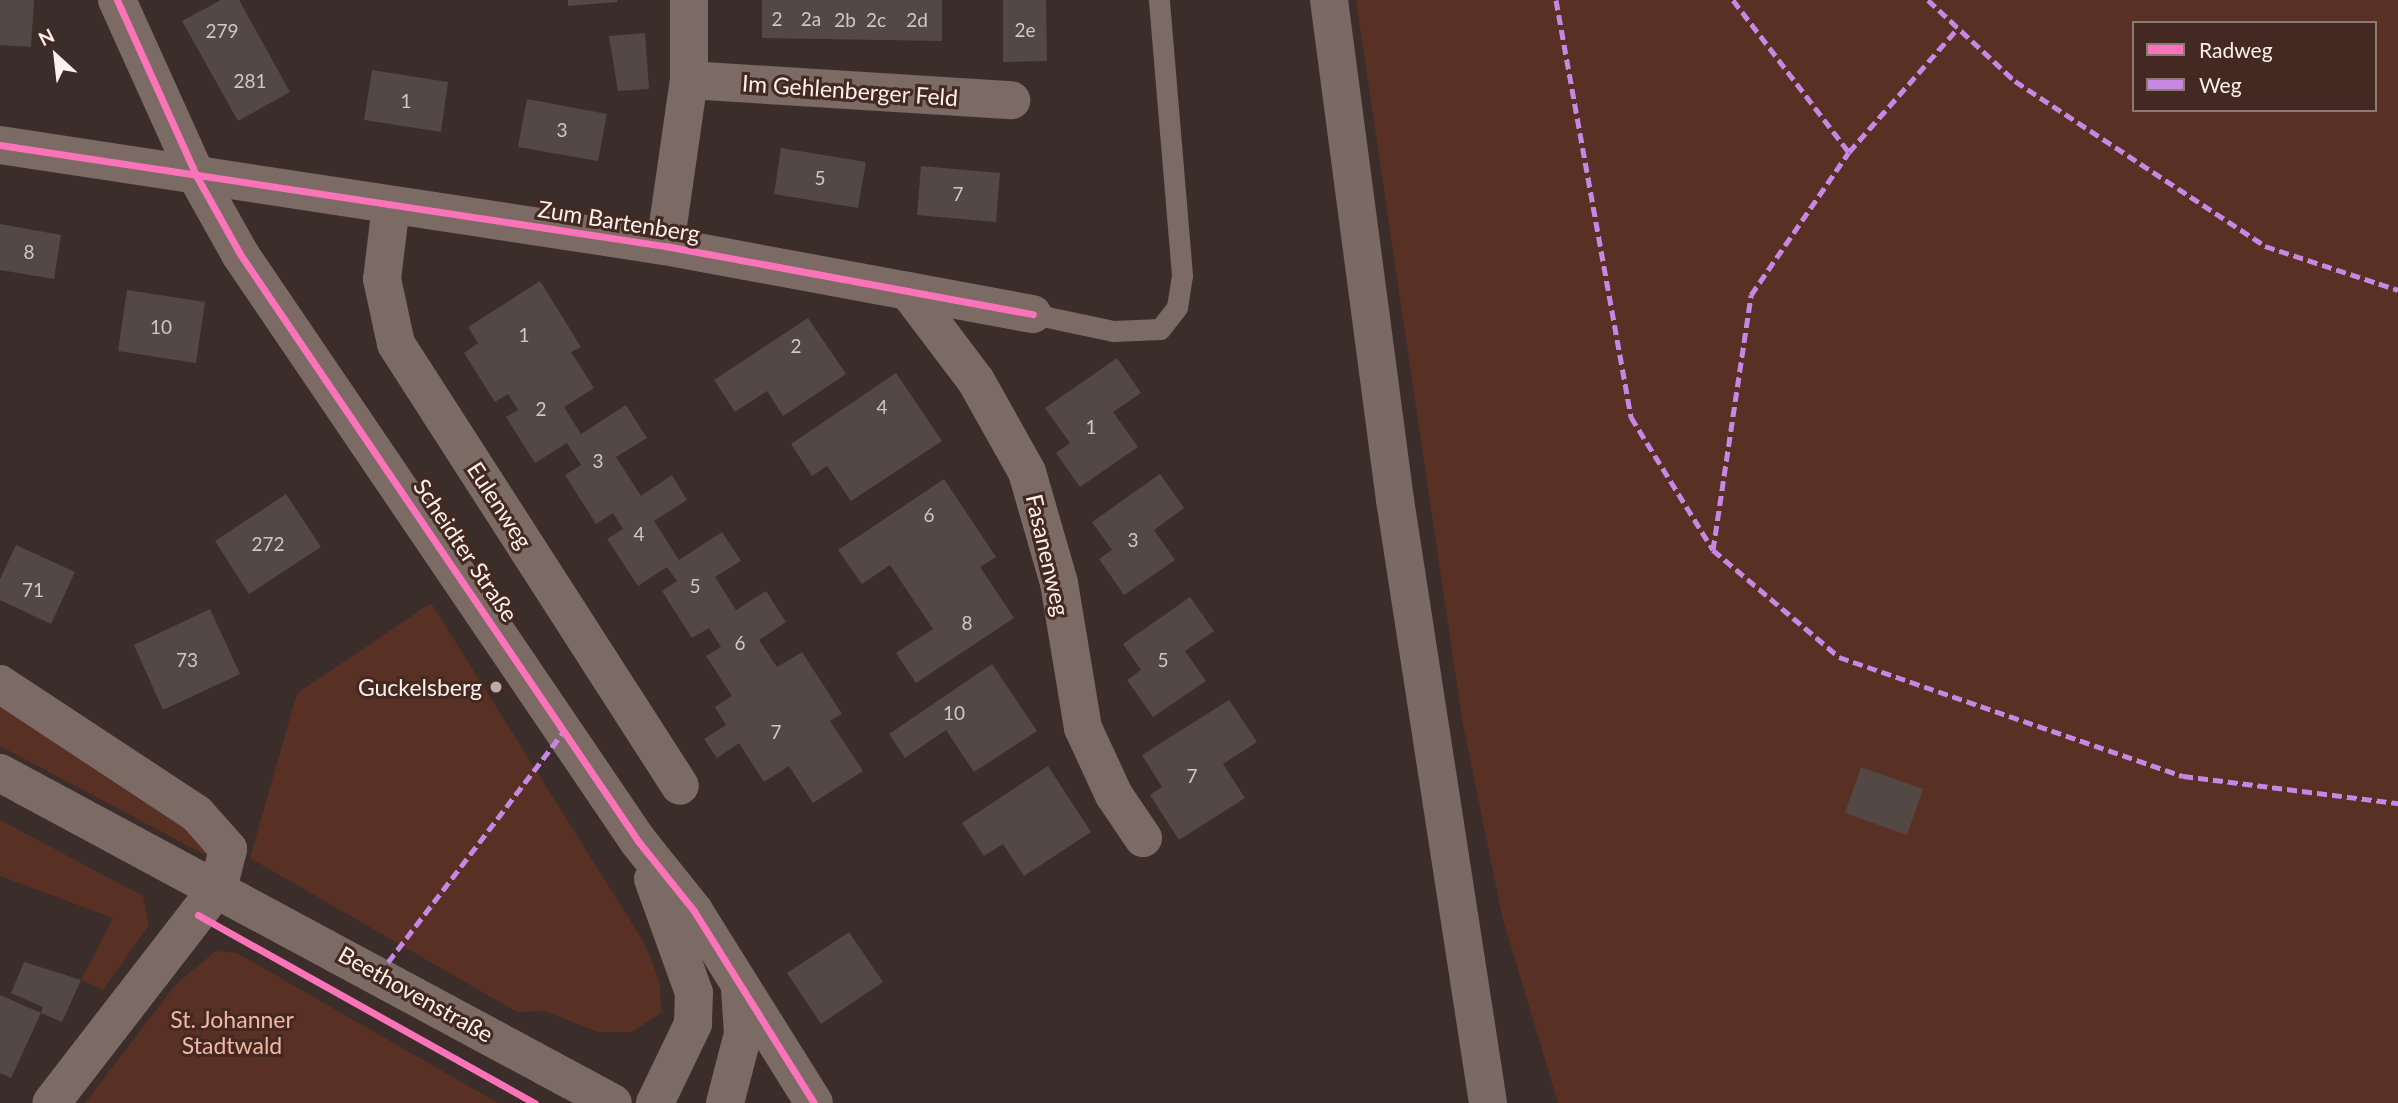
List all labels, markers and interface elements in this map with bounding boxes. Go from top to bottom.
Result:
house number: 2 [771,8,783,30]
house number: 2a [801,8,821,30]
house number: 2b [834,9,856,31]
house number: 2c [866,9,886,31]
house number: 2d [906,9,928,31]
house number: 2e [1014,19,1036,41]
house number: 279 [205,20,239,42]
north arrow [21,21,91,91]
legend [2132,21,2377,112]
text: N [34,23,58,50]
text: Radweg [2199,37,2273,62]
street label: Im Gehlenberger Feld [741,69,959,111]
house number: 281 [233,70,267,92]
text: Weg [2199,72,2242,97]
house number: 1 [400,90,412,112]
house number: 3 [556,119,568,141]
house number: 5 [814,167,826,189]
house number: 7 [952,183,964,205]
street label: Zum Bartenberg [536,195,702,247]
house number: 8 [23,241,35,263]
house number: 10 [150,316,172,338]
house number: 1 [518,324,530,346]
house number: 2 [790,335,802,357]
house number: 4 [876,396,888,418]
house number: 2 [535,398,547,420]
house number: 1 [1085,416,1097,438]
house number: 3 [592,450,604,472]
street label: Eulenweg [462,456,538,554]
street label: Scheidter Straße [408,473,524,627]
street label: Fasanenweg [1021,492,1075,618]
house number: 6 [923,504,935,526]
house number: 4 [633,523,645,545]
house number: 3 [1127,529,1139,551]
house number: 272 [251,533,285,555]
house number: 5 [689,575,701,597]
house number: 71 [22,579,44,601]
house number: 8 [961,612,973,634]
house number: 6 [734,632,746,654]
house number: 73 [176,649,198,671]
house number: 5 [1157,649,1169,671]
place label: Guckelsberg [358,673,482,701]
marker: Guckelsberg [488,679,504,695]
house number: 10 [943,702,965,724]
house number: 7 [770,721,782,743]
house number: 7 [1186,765,1198,787]
street label: Beethovenstraße [334,940,498,1048]
park label: St. Johanner Stadtwald [170,1005,294,1059]

